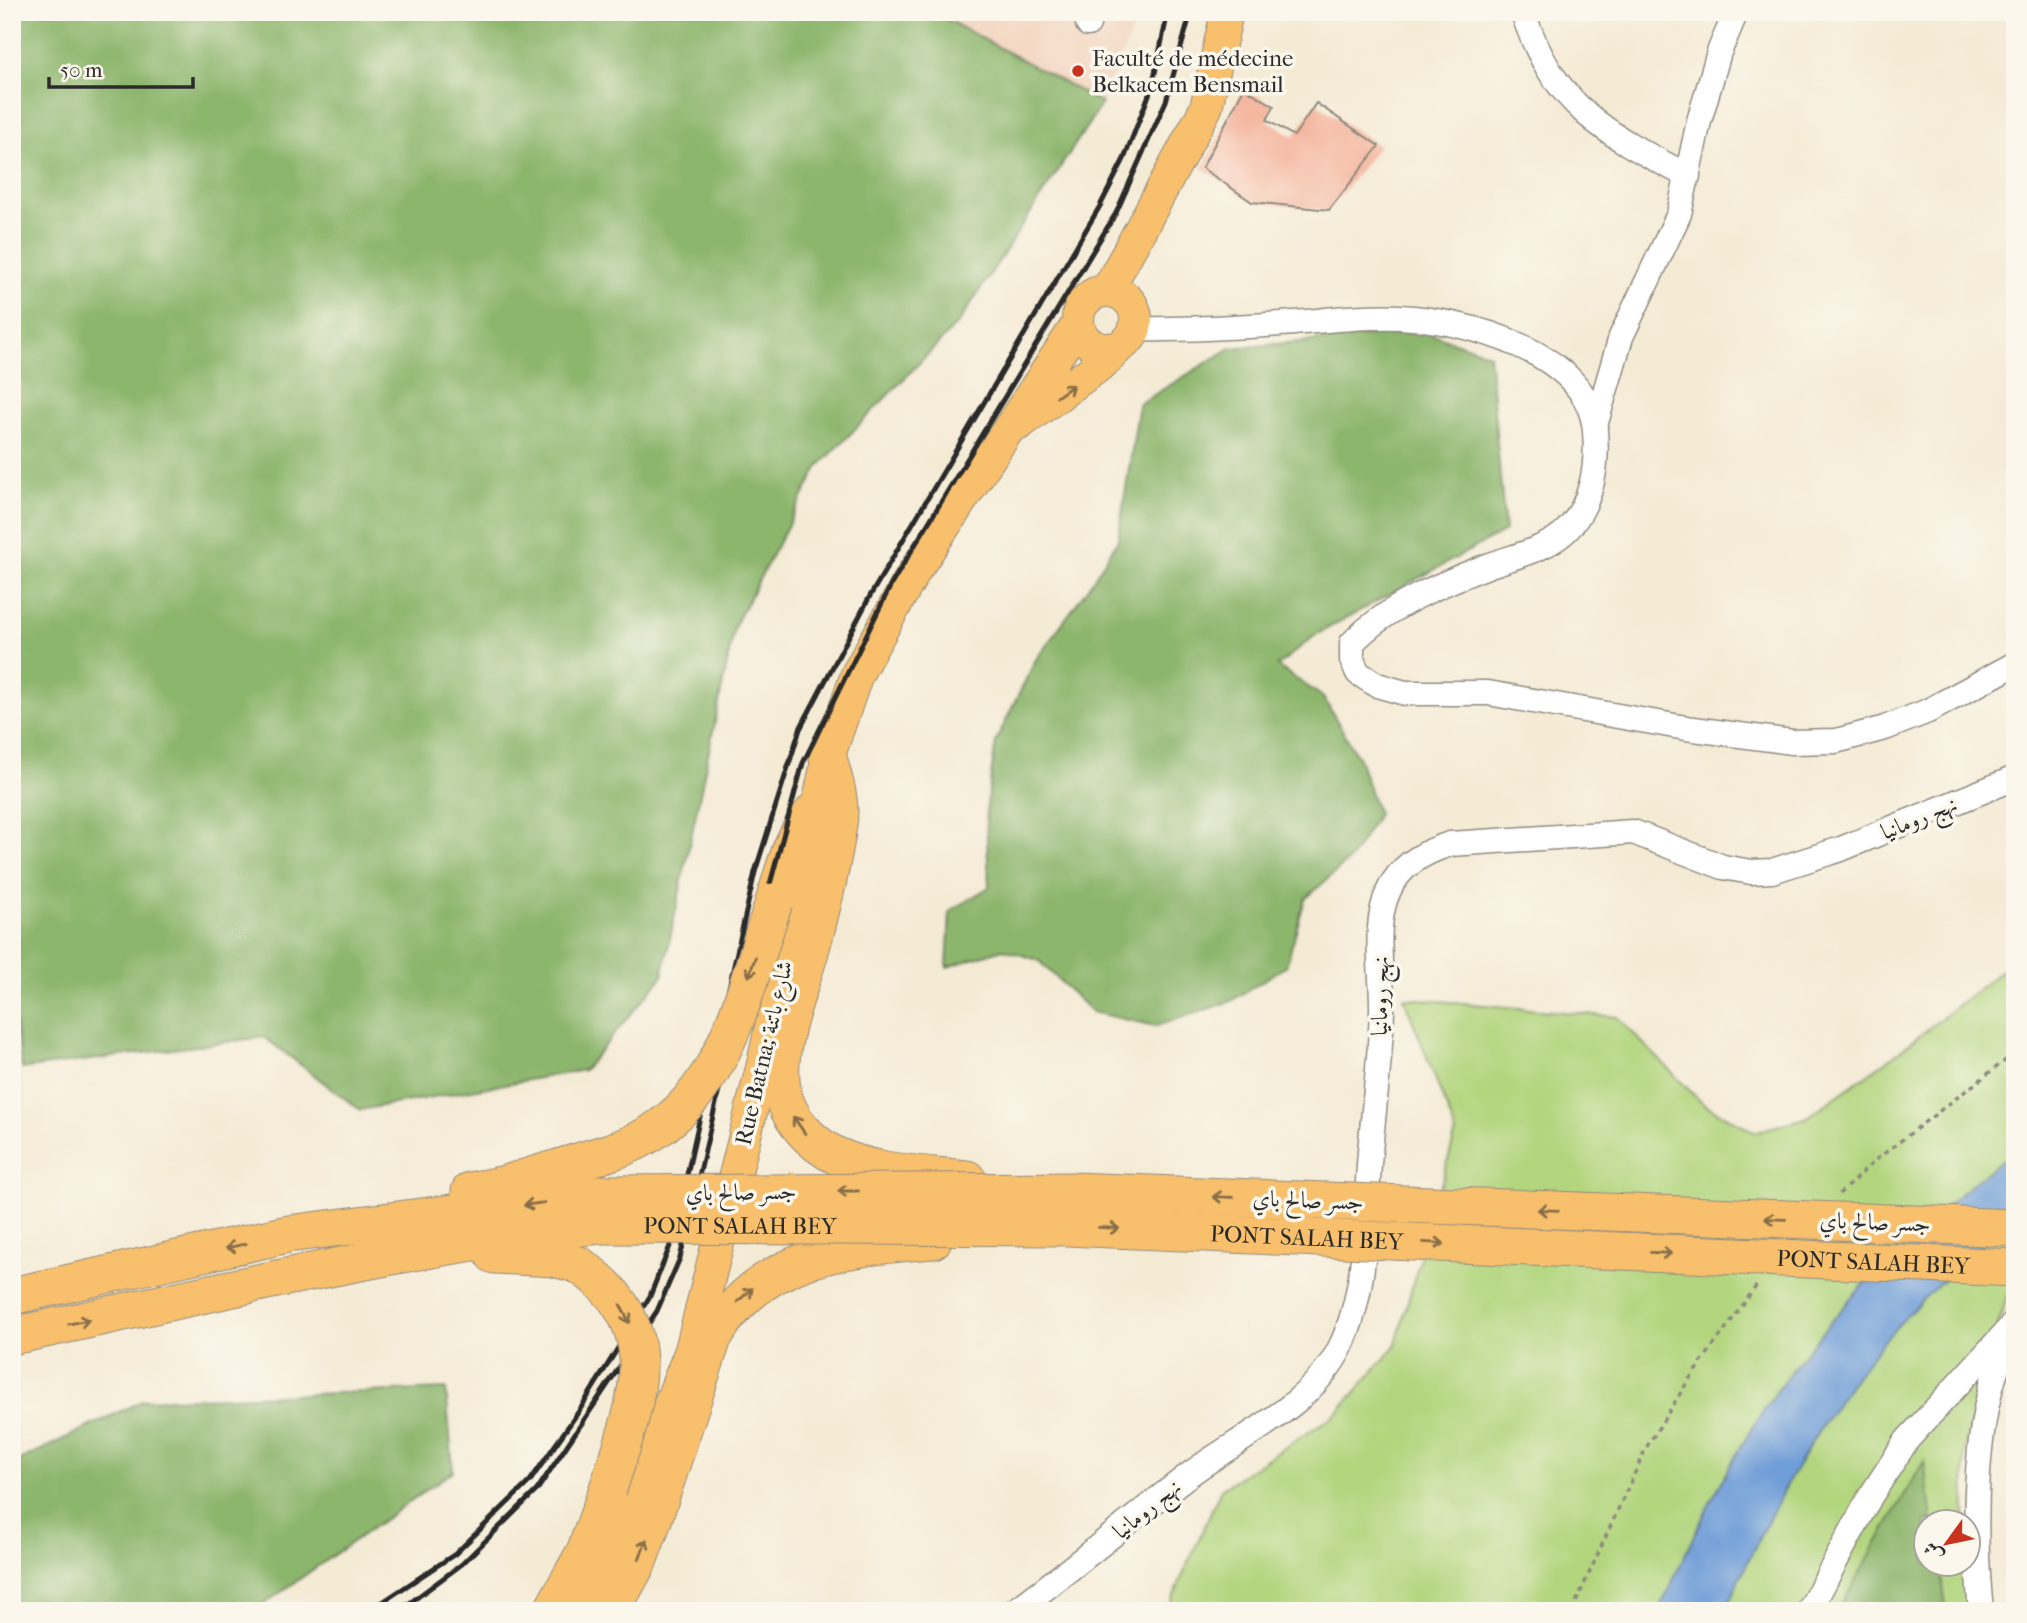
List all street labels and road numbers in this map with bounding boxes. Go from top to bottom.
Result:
street label: نهج رومانيا [1877,791,1964,852]
street label: نهج رومانيا [1366,956,1401,1036]
street label: Rue Batna; شارع باتنة [730,958,804,1149]
street label: جسر صالح باي [685,1178,797,1212]
street label: جسر صالح باي [1252,1185,1364,1221]
street label: جسر صالح باي [1819,1207,1931,1243]
street label: PONT SALAH BEY [643,1212,838,1240]
street label: PONT SALAH BEY [1210,1220,1405,1255]
street label: PONT SALAH BEY [1776,1244,1972,1280]
street label: نهج رومانيا [1107,1473,1191,1550]

